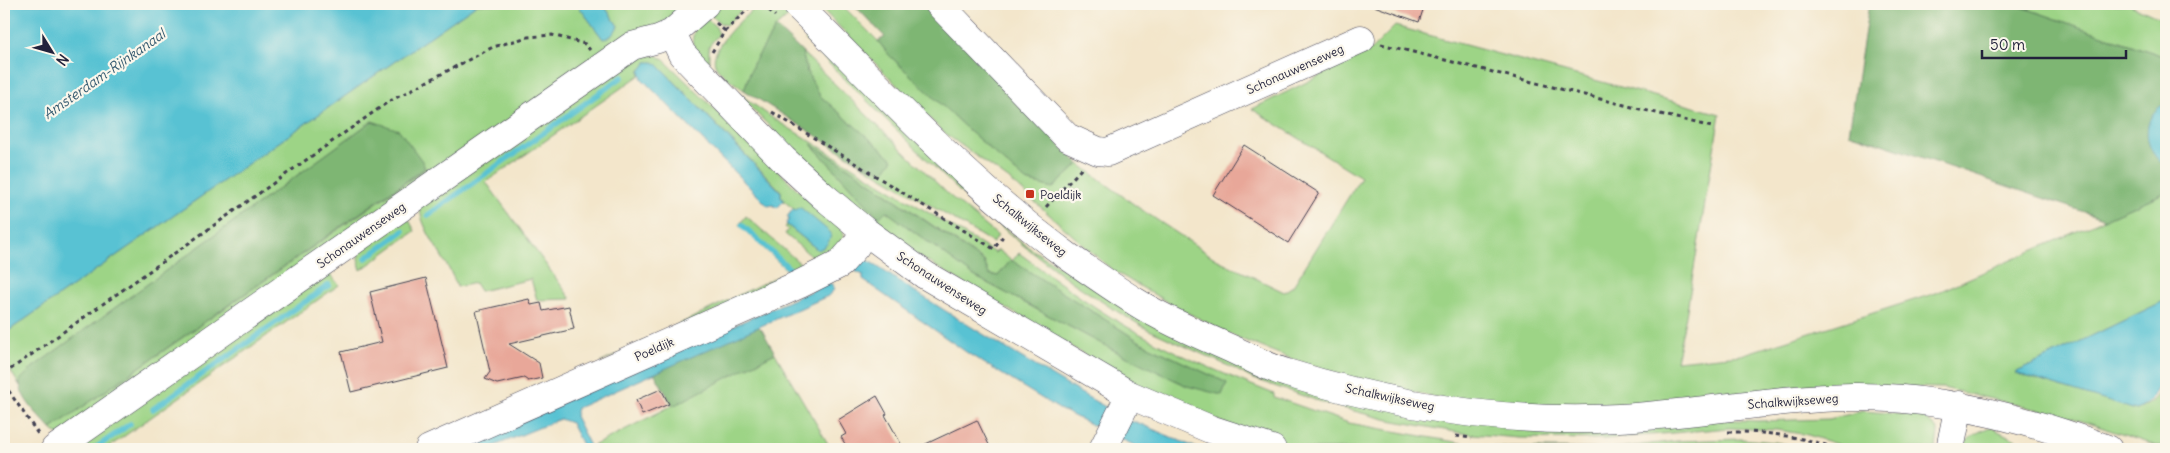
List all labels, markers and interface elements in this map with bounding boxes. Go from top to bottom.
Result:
water label: Amsterdam-Rijnkanaal [39,24,170,123]
north arrow [28,28,78,78]
scale bar [1982,28,2126,60]
text: 50 m [1990,35,2025,54]
street label: Schonauwenseweg [1244,41,1346,97]
text: N [52,51,72,69]
place label: Poeldijk [1040,187,1081,202]
marker: Poeldijk [1024,188,1036,200]
street label: Schalkwijkseweg [990,191,1070,259]
street label: Schonauwenseweg [314,199,408,271]
street label: Schonauwenseweg [894,248,990,318]
street label: Poeldijk [632,334,676,364]
street label: Schalkwijkseweg [1344,380,1436,414]
street label: Schalkwijkseweg [1747,390,1839,412]

